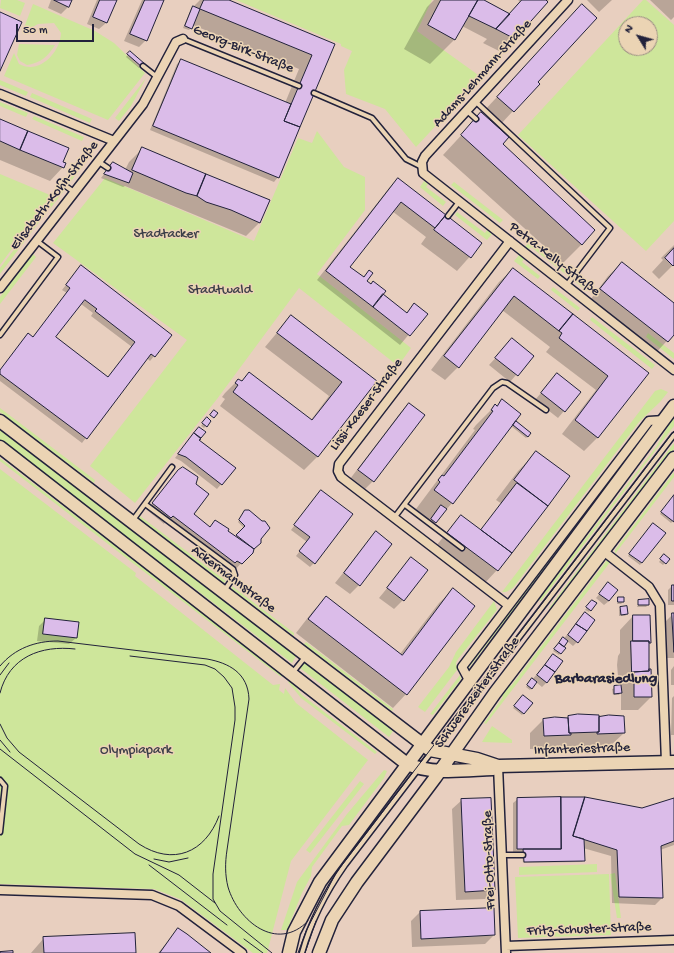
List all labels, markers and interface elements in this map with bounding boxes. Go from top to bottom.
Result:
scale bar [18,16,96,42]
street label: Adams-Lehmann-Straße [430,16,536,132]
north arrow [618,16,658,56]
street label: Georg-Birk-Straße [190,22,296,78]
text: N [622,23,636,36]
text: 50 m [23,24,48,38]
street label: Elisabeth-Kohn-Straße [7,138,103,254]
street label: Petra-Kelly-Straße [505,219,603,301]
park label: Stadtacker [134,227,198,243]
park label: Stadtwald [188,283,252,299]
street label: Lissi-Kaeser-Straße [327,356,407,454]
street label: Ackermannstraße [187,543,279,617]
street label: Schwere-Reiter-Straße [432,634,524,752]
district label: Barbarasiedlung [555,671,657,689]
street label: Infanteriestraße [534,740,630,760]
park label: Olympiapark [100,743,172,759]
street label: Frei-Otto-Straße [480,810,500,910]
street label: Fritz-Schuster-Straße [526,919,652,941]

